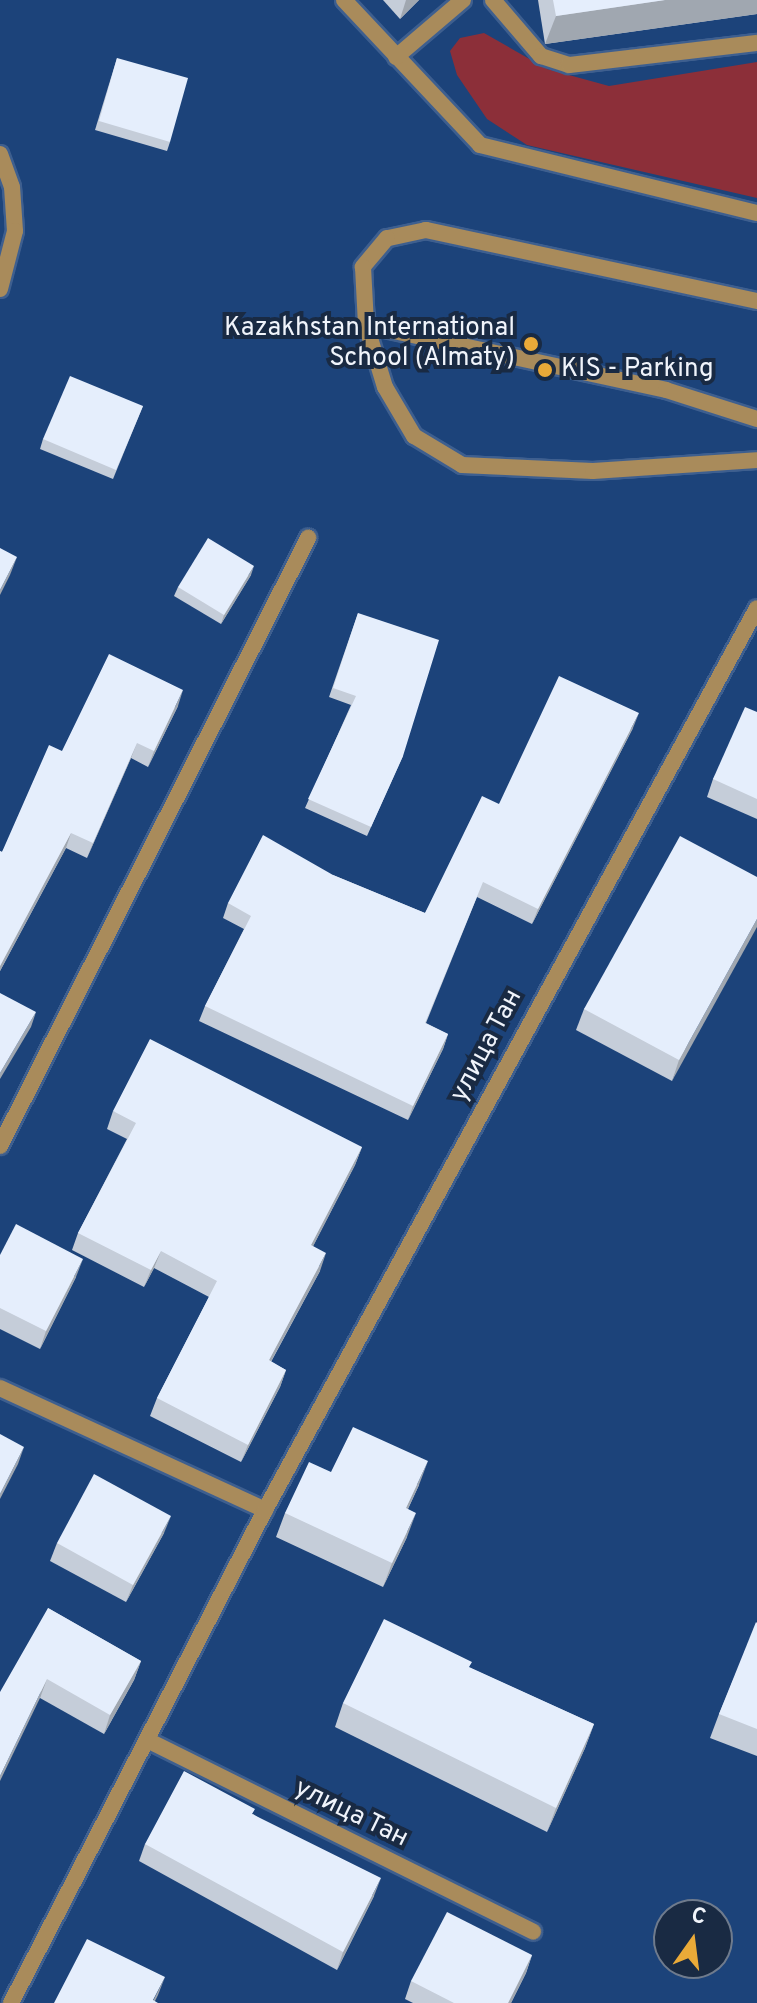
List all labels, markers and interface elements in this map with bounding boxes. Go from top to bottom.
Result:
place label: Kazakhstan International School (Almaty) [224,313,515,374]
marker: Kazakhstan International School (Almaty) [522,335,540,353]
place label: KIS - Parking [561,354,714,386]
marker: KIS - Parking [536,361,554,379]
street label: улица Тан [444,984,530,1108]
street label: улица Тан [289,1773,413,1855]
north arrow [653,1899,733,1979]
text: С [688,1902,709,1932]

